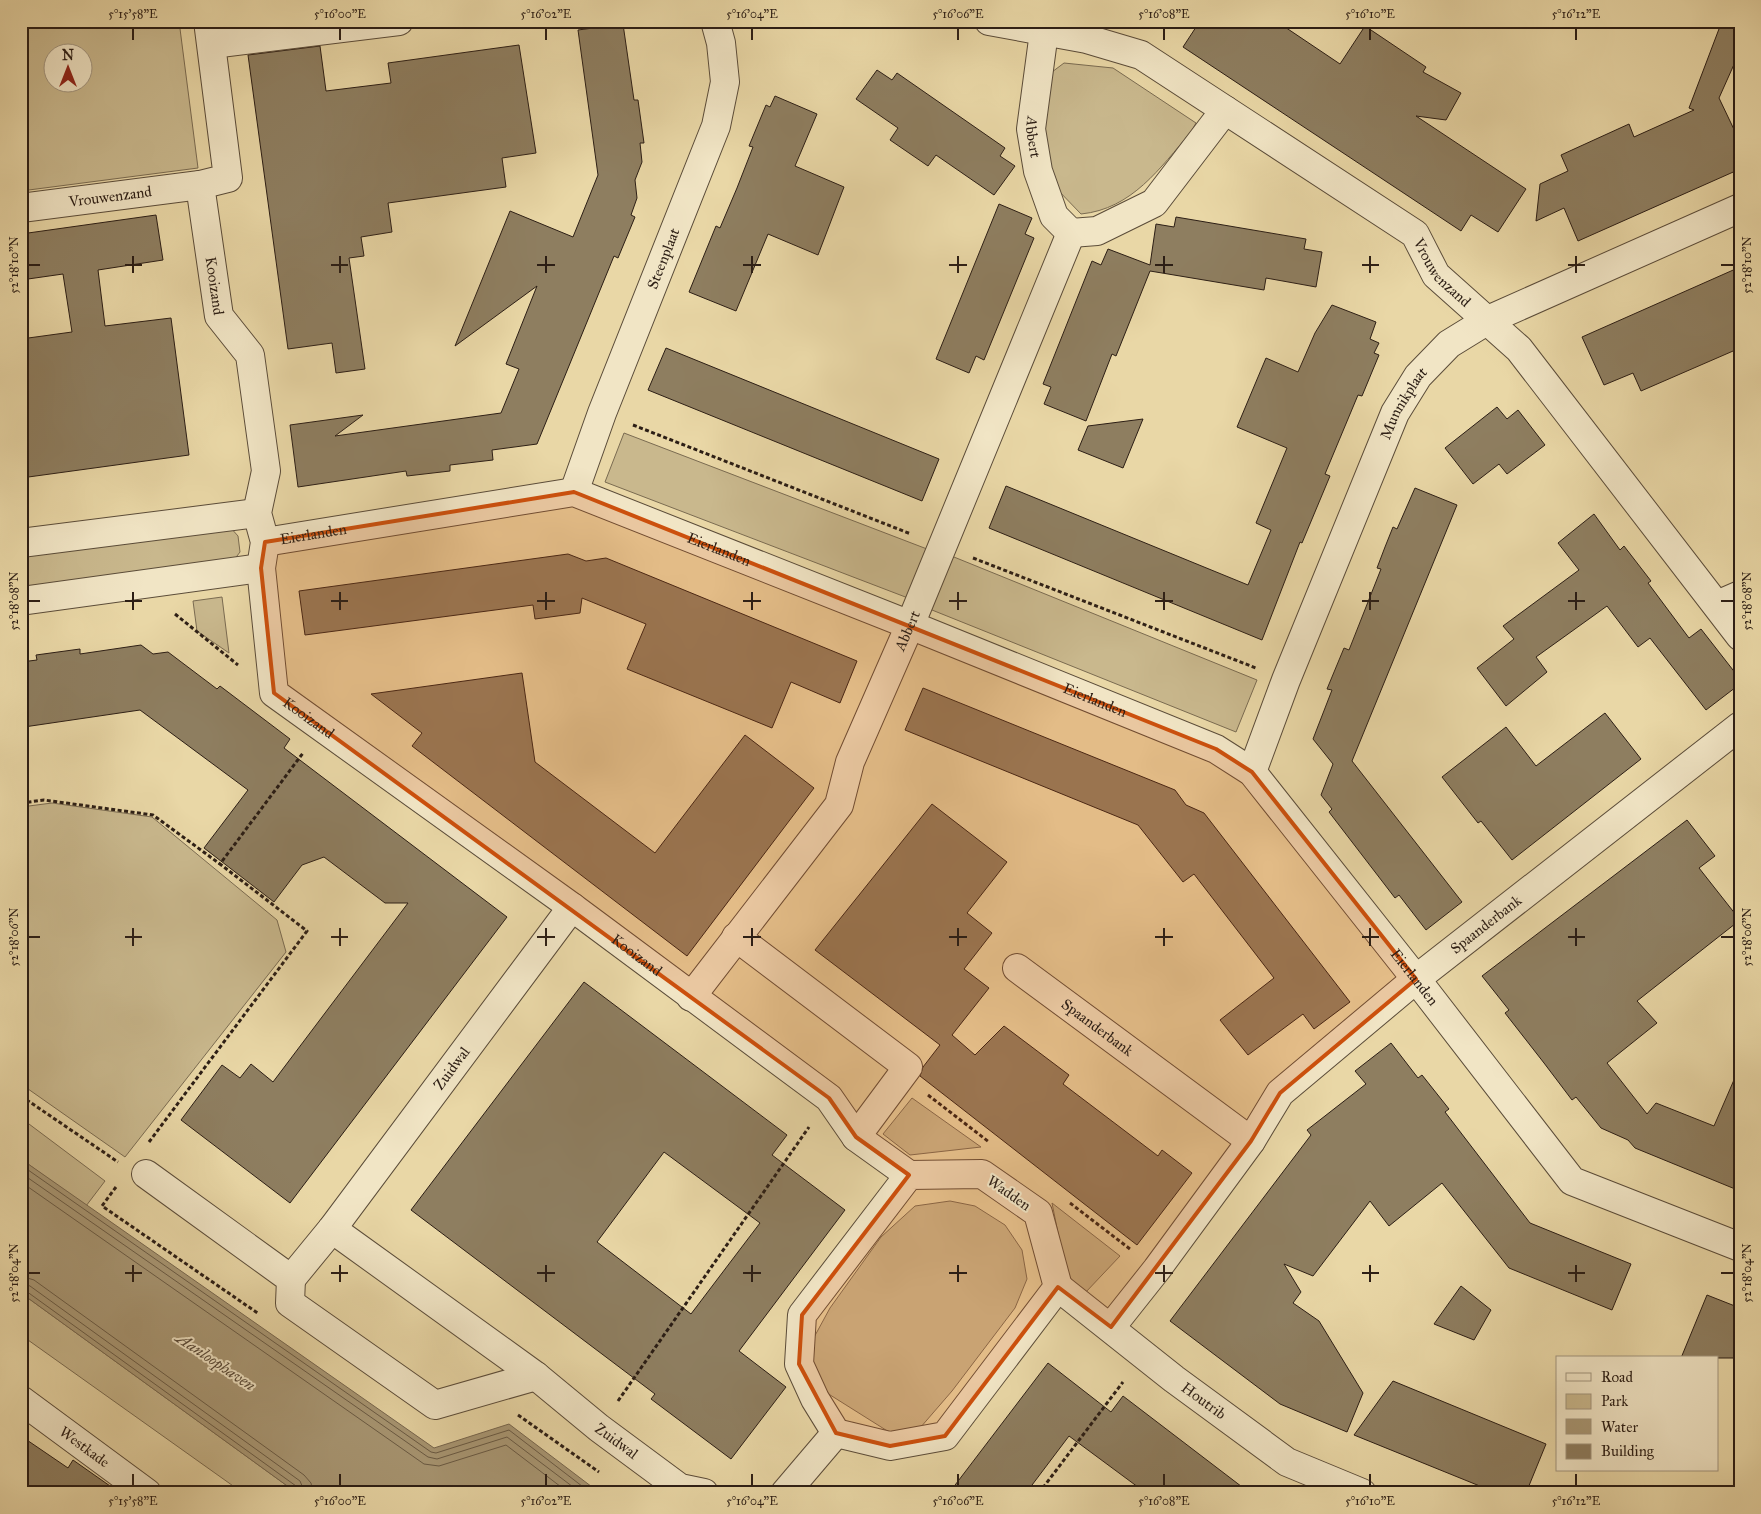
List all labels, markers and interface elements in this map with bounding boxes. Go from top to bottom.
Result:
text: 5°15'58"E [108,7,158,21]
text: 5°16'00"E [314,7,366,21]
text: 5°16'02"E [521,7,572,21]
text: 5°16'04"E [726,7,778,21]
text: 5°16'06"E [932,7,984,21]
text: 5°16'08"E [1138,7,1190,21]
text: 5°16'10"E [1345,7,1395,21]
text: 5°16'12"E [1552,7,1601,21]
north arrow [42,42,92,92]
text: N [62,47,74,64]
street label: Abbert [1022,114,1045,160]
street label: Vrouwenzand [67,182,153,211]
street label: Steenplaat [643,225,684,292]
street label: Vrouwenzand [1409,234,1475,311]
text: 52°18'10"N [7,236,21,294]
text: 52°18'10"N [1740,236,1754,294]
street label: Kooizand [201,255,228,317]
street label: Munnikplaat [1376,363,1431,442]
street label: Eierlanden [279,520,348,548]
street label: Eierlanden [685,529,754,570]
text: 52°18'08"N [7,571,21,631]
text: 52°18'08"N [1740,571,1754,631]
street label: Abbert [890,607,924,655]
street label: Eierlanden [1061,679,1129,721]
street label: Kooizand [279,693,338,743]
street label: Spaanderbank [1447,891,1525,958]
text: 52°18'06"N [7,908,21,966]
text: 52°18'06"N [1740,908,1754,966]
street label: Kooizand [608,930,666,980]
street label: Eierlanden [1387,945,1442,1009]
street label: Spaanderbank [1058,995,1137,1060]
street label: Zuidwal [430,1043,474,1093]
street label: Wadden [984,1171,1034,1215]
text: 52°18'04"N [7,1243,21,1303]
text: 52°18'04"N [1740,1243,1754,1303]
water label: Aanloophaven [170,1327,259,1396]
legend [1556,1356,1718,1472]
text: Road [1601,1368,1633,1386]
street label: Houtrib [1178,1379,1230,1423]
text: Park [1601,1392,1628,1410]
text: Water [1601,1418,1638,1436]
street label: Zuidwal [591,1419,642,1463]
street label: Westkade [56,1423,113,1471]
text: Building [1601,1442,1655,1460]
text: 5°15'58"E [108,1494,158,1508]
text: 5°16'00"E [314,1494,366,1508]
text: 5°16'02"E [521,1494,572,1508]
text: 5°16'04"E [726,1494,778,1508]
text: 5°16'06"E [932,1494,984,1508]
text: 5°16'08"E [1138,1494,1190,1508]
text: 5°16'10"E [1345,1494,1395,1508]
text: 5°16'12"E [1552,1494,1601,1508]

